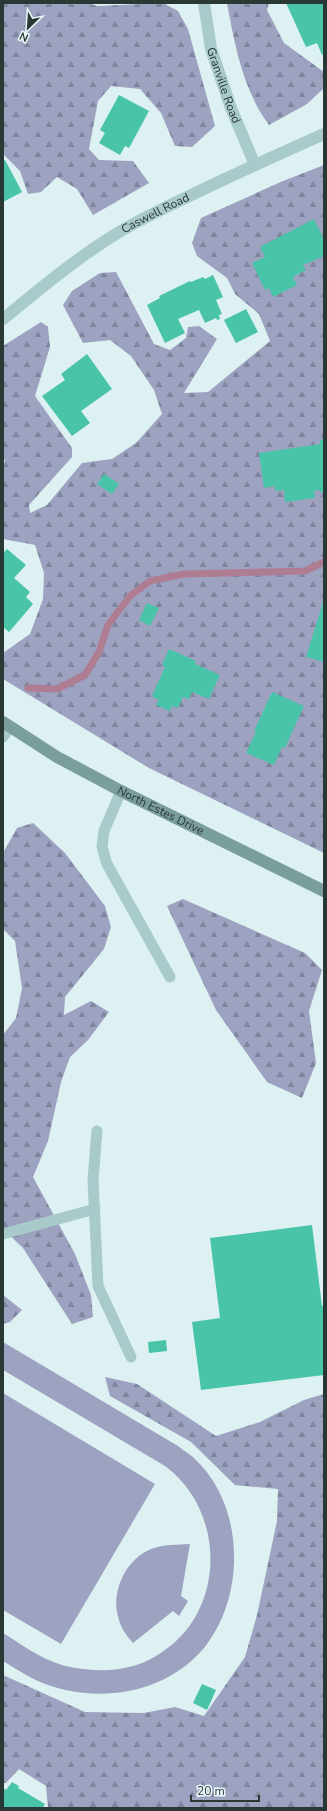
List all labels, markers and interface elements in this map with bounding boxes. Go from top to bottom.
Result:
north arrow [8,8,48,48]
text: N [17,28,31,45]
street label: Granville Road [203,45,245,126]
street label: Caswell Road [118,189,192,237]
street label: North Estes Drive [115,782,207,839]
scale bar [191,1777,259,1803]
text: 20 m [197,1783,225,1799]

